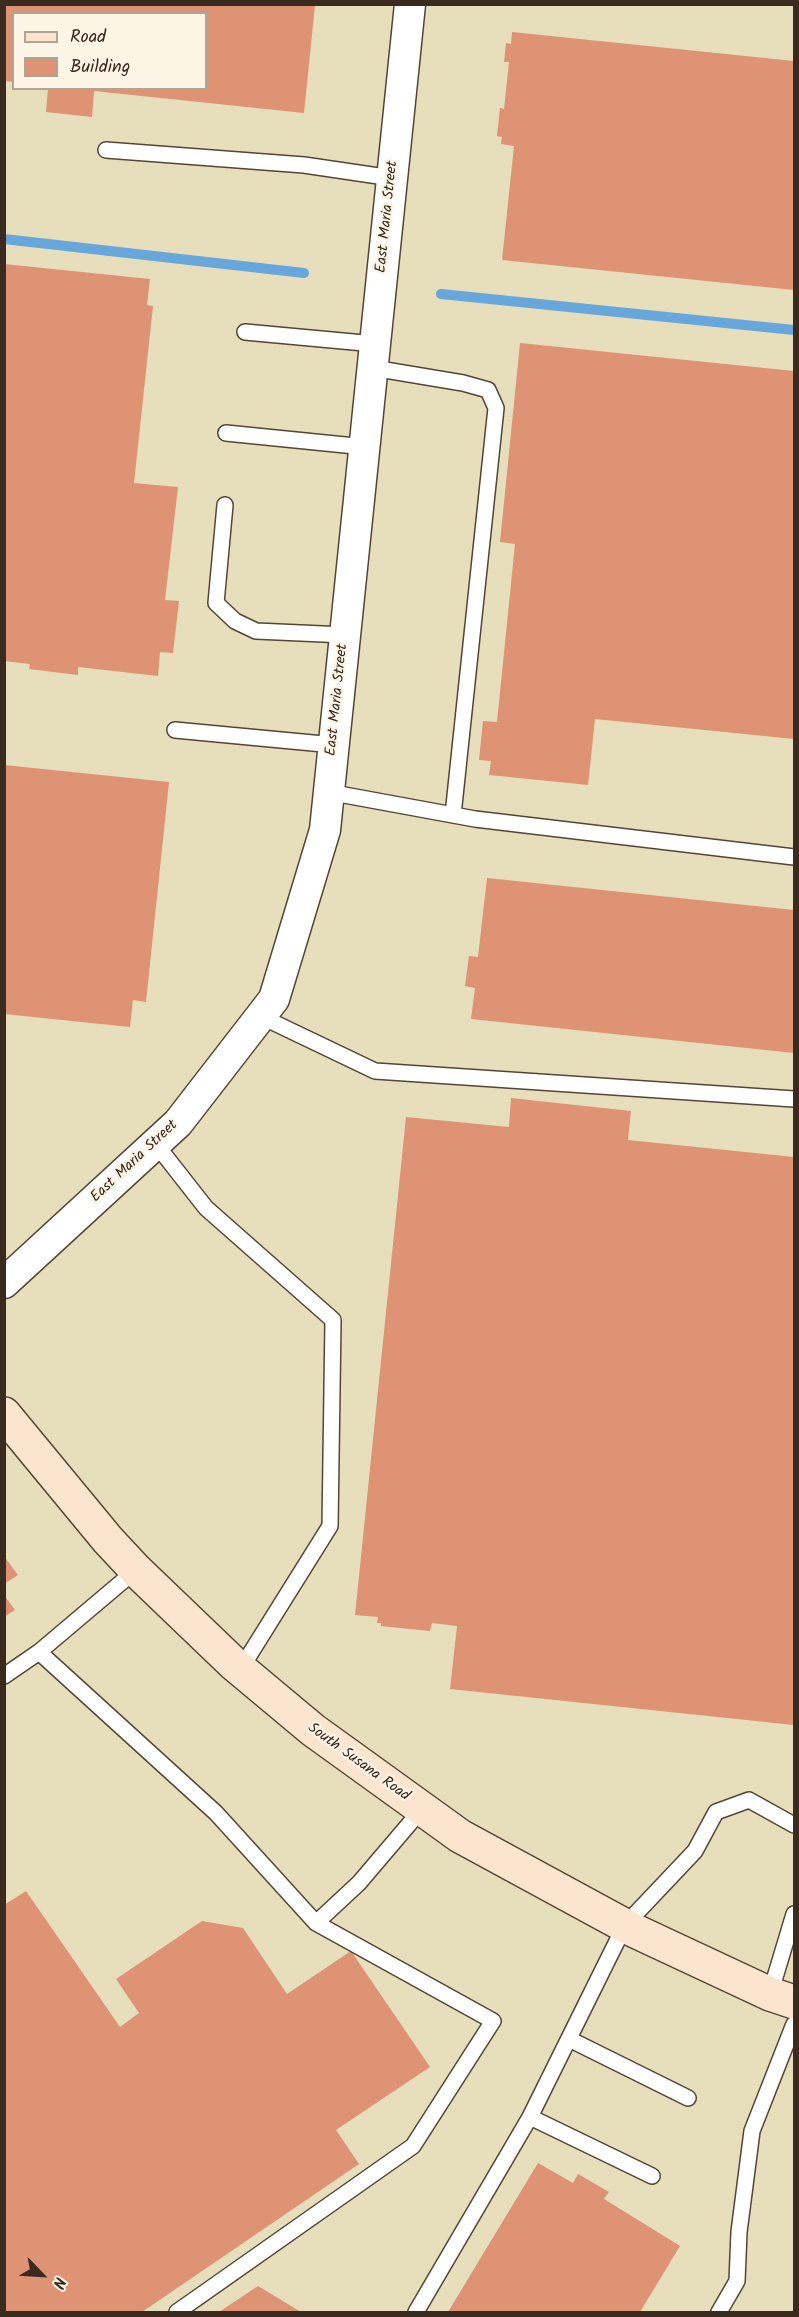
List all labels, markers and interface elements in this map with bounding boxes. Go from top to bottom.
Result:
legend [12,12,207,90]
text: Road [70,23,106,52]
text: Building [70,53,130,82]
street label: East Maria Street [373,160,403,274]
street label: East Maria Street [323,643,353,757]
street label: East Maria Street [88,1117,182,1207]
street label: South Susana Road [304,1720,412,1806]
north arrow [12,2245,72,2305]
text: N [45,2273,72,2293]

